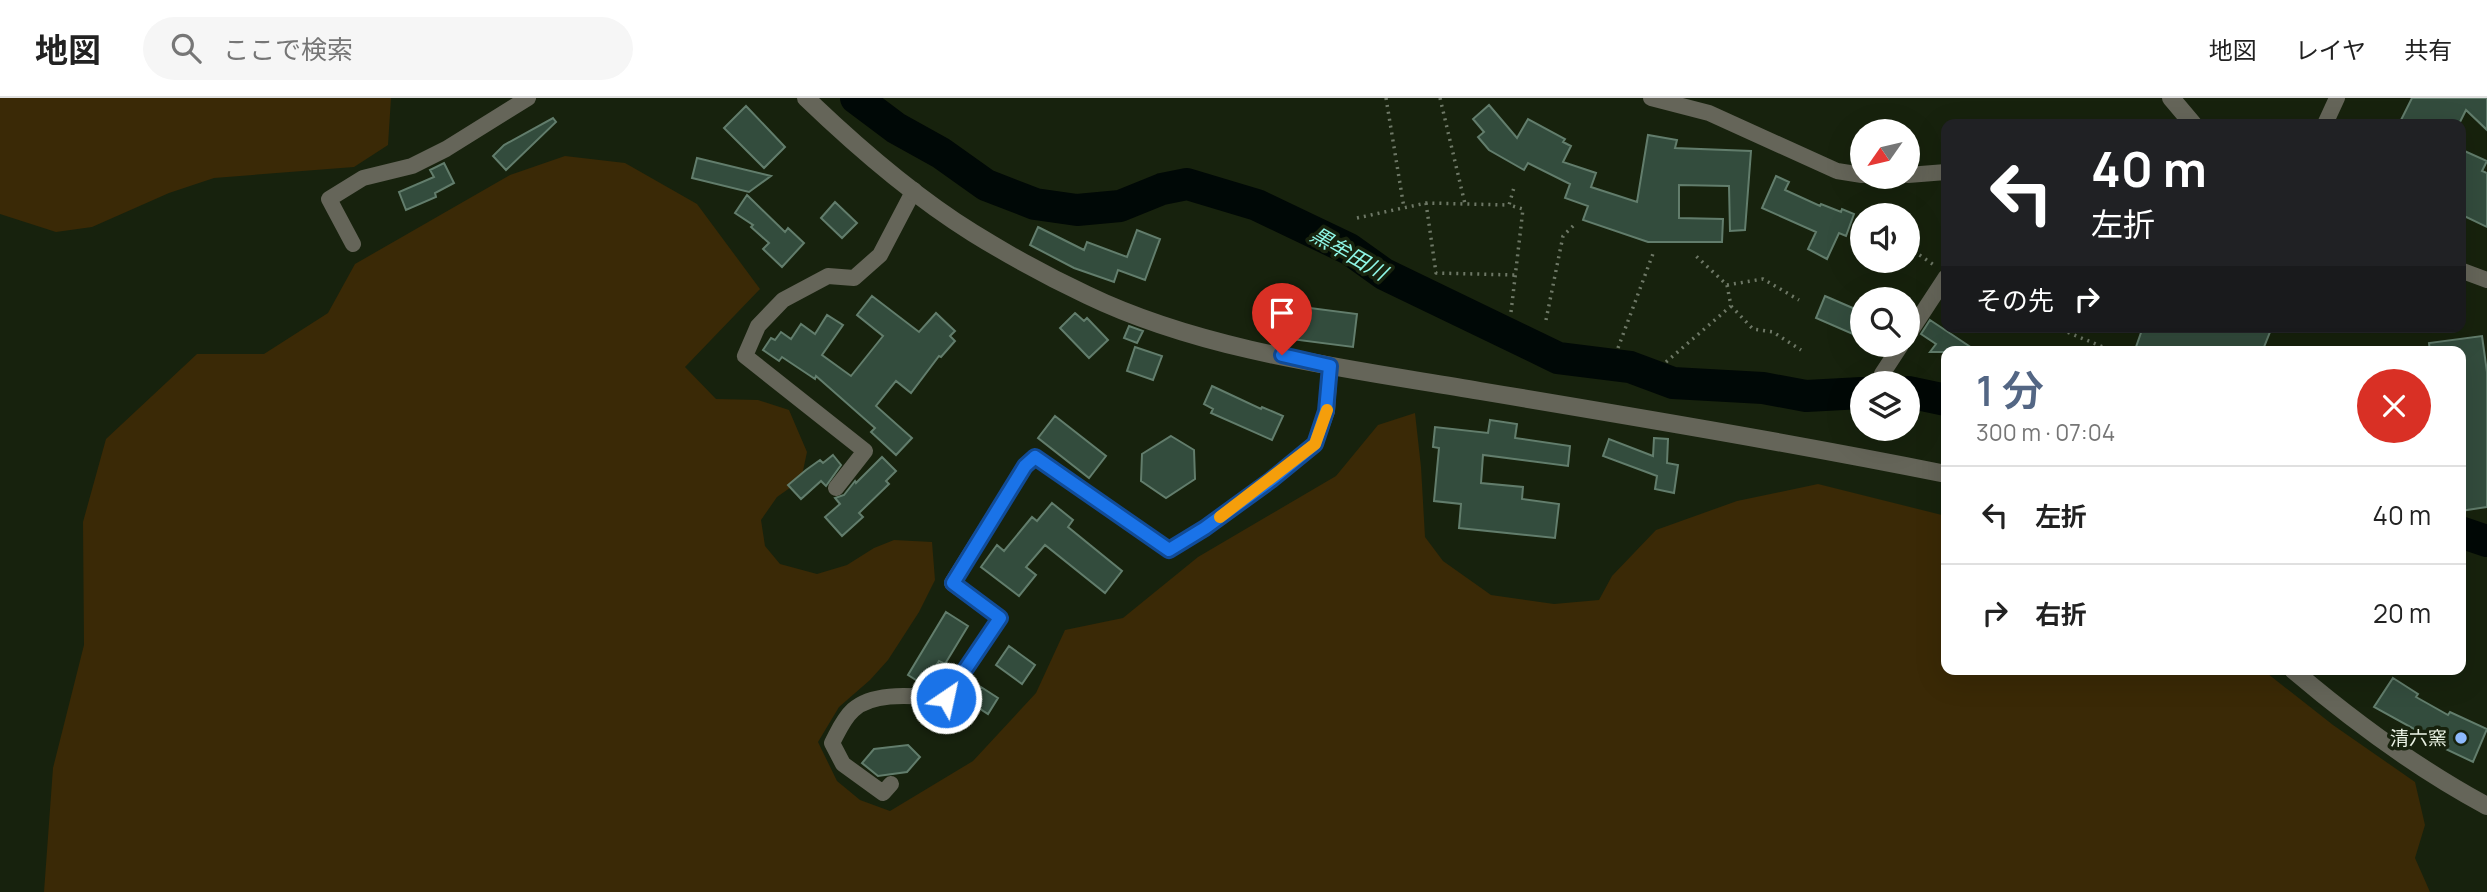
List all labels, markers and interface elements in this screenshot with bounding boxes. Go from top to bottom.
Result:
search box [143,17,633,80]
text: 地図 [35,27,101,72]
icon: search [167,29,205,67]
text: ここで検索 [223,31,353,67]
text: 地図 [2209,33,2257,66]
text: レイヤ [2295,33,2366,66]
text: 共有 [2404,33,2452,66]
north arrow [1850,119,1920,189]
map controls [1850,119,1920,441]
text: 40 m [2091,135,2207,202]
icon: left [1976,147,2067,238]
text: 左折 [2091,202,2155,246]
button: sound [1850,203,1920,273]
water label: 黒牟田川 [1306,220,1394,287]
icon: right [2068,280,2106,318]
text: その先 [1976,282,2054,318]
pin [1252,283,1312,355]
button: search [1850,287,1920,357]
icon: arrive [1263,294,1301,332]
text: 1 分 [1976,361,2044,419]
button: close [2357,369,2431,443]
button: layers [1850,371,1920,441]
text: 300 m · 07:04 [1976,416,2115,448]
icon: left [1976,496,2014,534]
text: 40 m [2373,497,2431,533]
text: 左折 [2035,498,2087,534]
icon: right [1976,594,2014,632]
text: 20 m [2373,595,2431,631]
text: 右折 [2035,596,2087,632]
position arrow [909,661,983,735]
place label: 清六窯 [2390,725,2447,751]
marker: 清六窯 [2453,730,2469,746]

